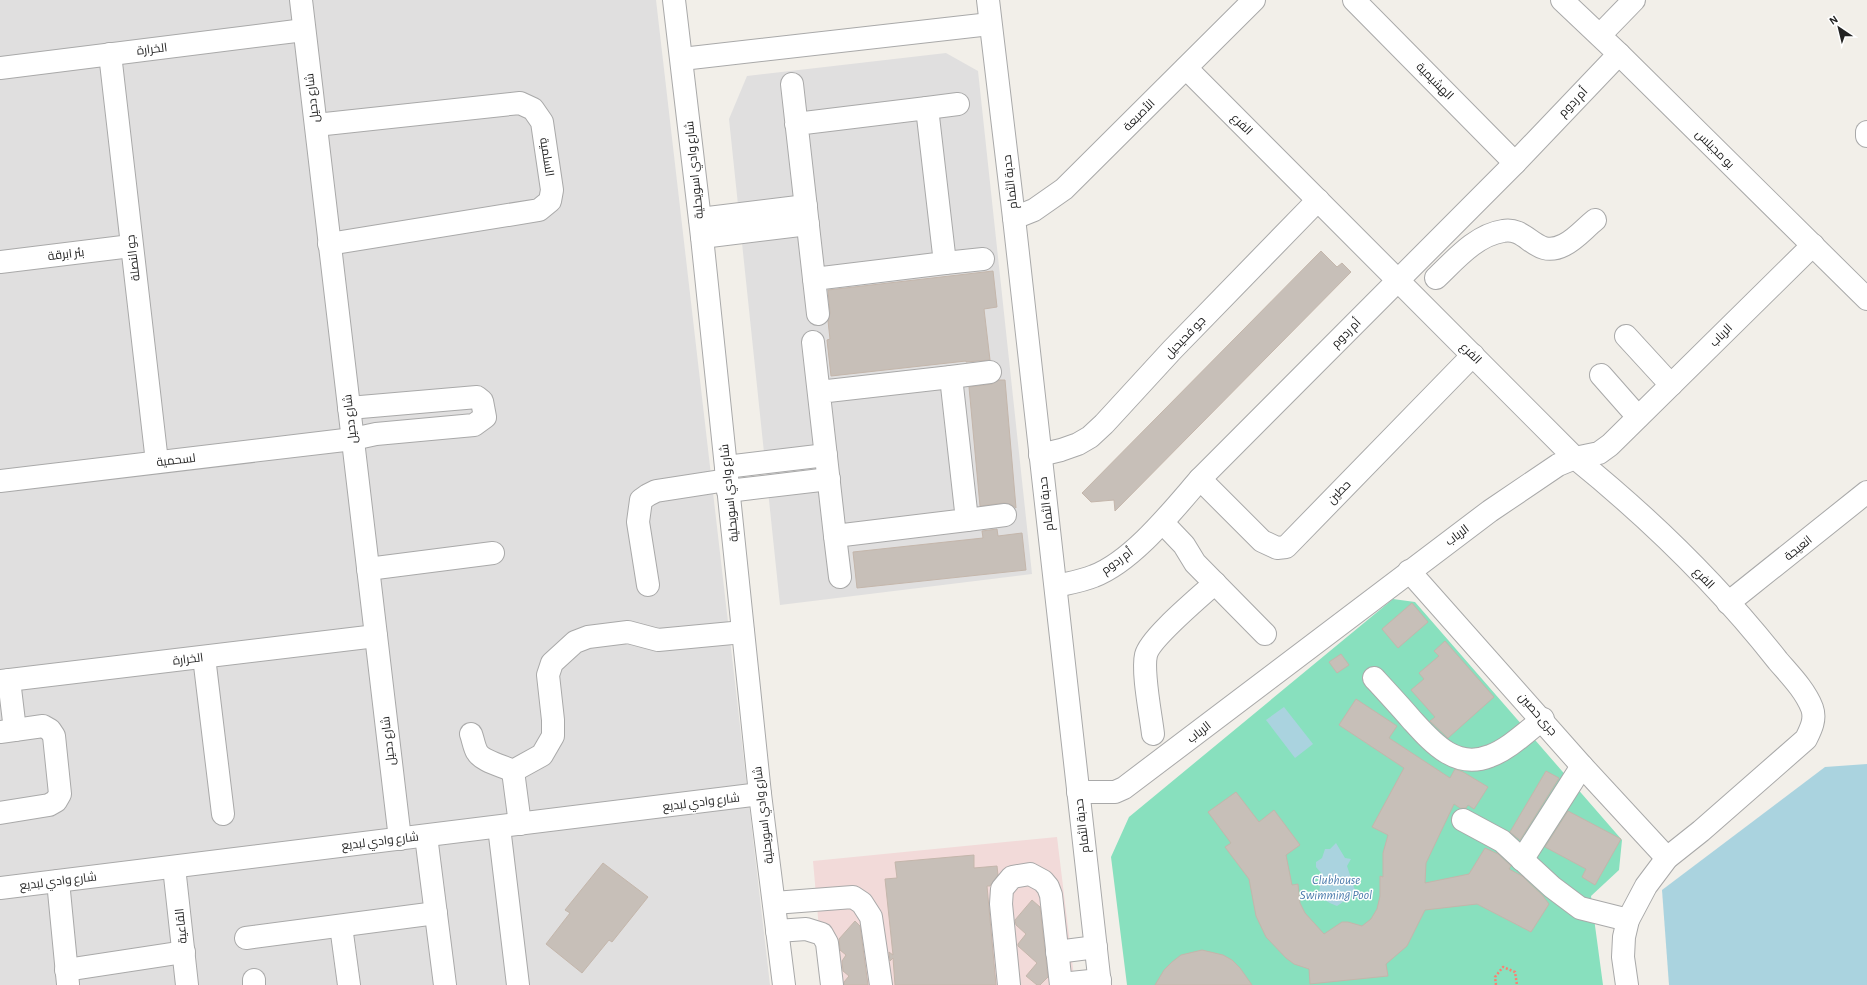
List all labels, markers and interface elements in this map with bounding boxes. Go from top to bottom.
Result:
north arrow [1819,8,1859,48]
text: N [1827,14,1840,27]
street label: الخرارة [136,41,168,58]
street label: الهشيمية [1413,60,1456,103]
street label: شارع دحيل [303,72,323,123]
street label: أم ردوم [1555,84,1591,120]
street label: الأصبعة [1121,97,1158,134]
street label: الفرع [1228,111,1255,138]
street label: شارع وادي اسويحلية [683,120,709,219]
street label: بو مجيلس [1693,127,1737,171]
street label: السلمية [537,137,556,177]
street label: حدبة الثمام [1001,154,1021,210]
street label: جو النصلة [124,234,143,282]
street label: بئر ابرقة [47,246,85,263]
street label: جو فحيحيل [1162,314,1208,361]
street label: أم ردوم [1328,315,1364,351]
street label: الرباب [1707,321,1735,349]
street label: الفرع [1457,340,1484,367]
street label: شارع دحيل [341,393,361,444]
street label: شارع وادي اسويحلية [718,443,744,542]
street label: لسحمية [156,452,196,469]
street label: حدبة الثمام [1037,476,1057,532]
street label: حطين [1325,478,1354,507]
street label: الرباب [1443,522,1472,549]
street label: انعيجة [1782,533,1815,563]
street label: أم ردوم [1098,544,1136,578]
street label: الفرع [1690,565,1717,592]
street label: الخرارة [172,651,204,668]
street label: جرى حصين [1516,691,1560,738]
street label: شارع دحيل [379,715,399,766]
street label: الرباب [1185,719,1214,746]
street label: شارع وادي اسويحلية [751,765,779,864]
street label: شارع وادي لبديع [662,791,741,817]
street label: حدبة الثمام [1073,798,1093,854]
street label: شارع وادي لبديع [341,830,420,856]
street label: شارع وادي لبديع [19,870,98,896]
water label: Clubhouse Swimming Pool [1300,874,1372,902]
street label: القاعية [173,908,190,944]

